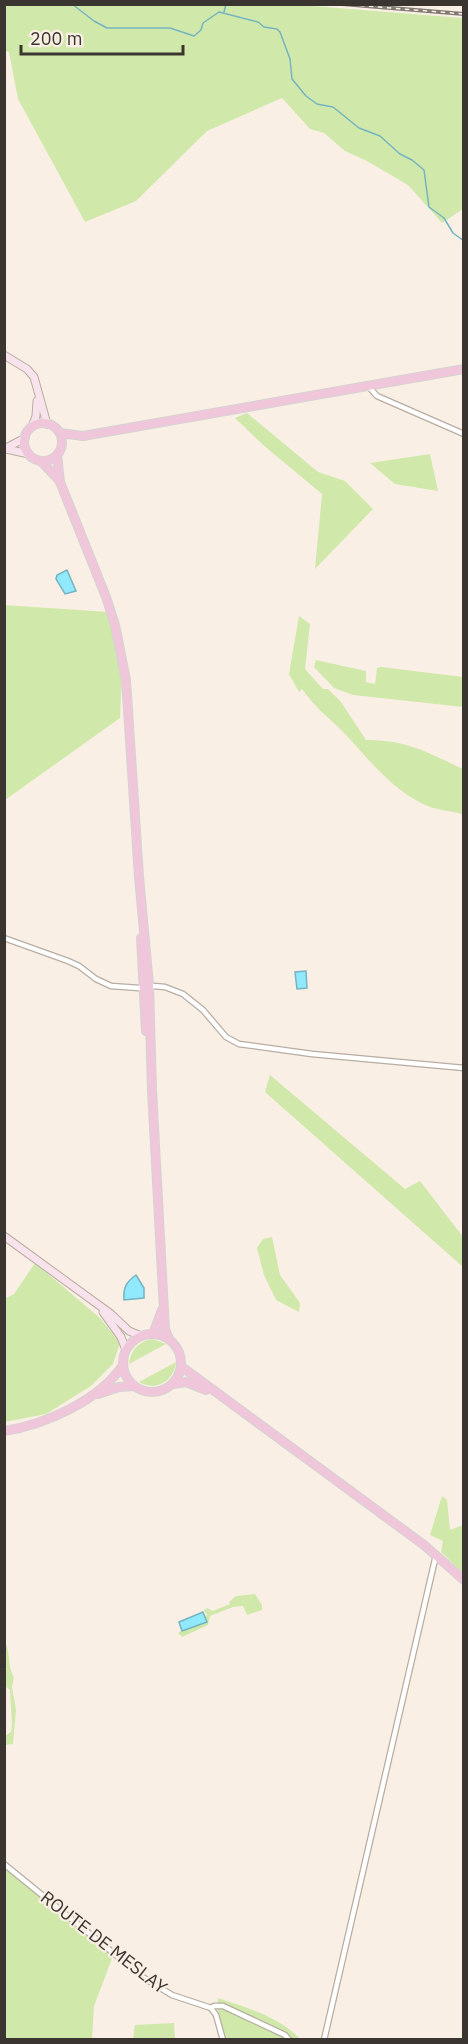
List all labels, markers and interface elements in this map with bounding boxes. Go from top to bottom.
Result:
scale bar [21,18,183,56]
text: 200 m [30,27,82,50]
street label: ROUTE DE MESLAY [36,1885,172,1999]

